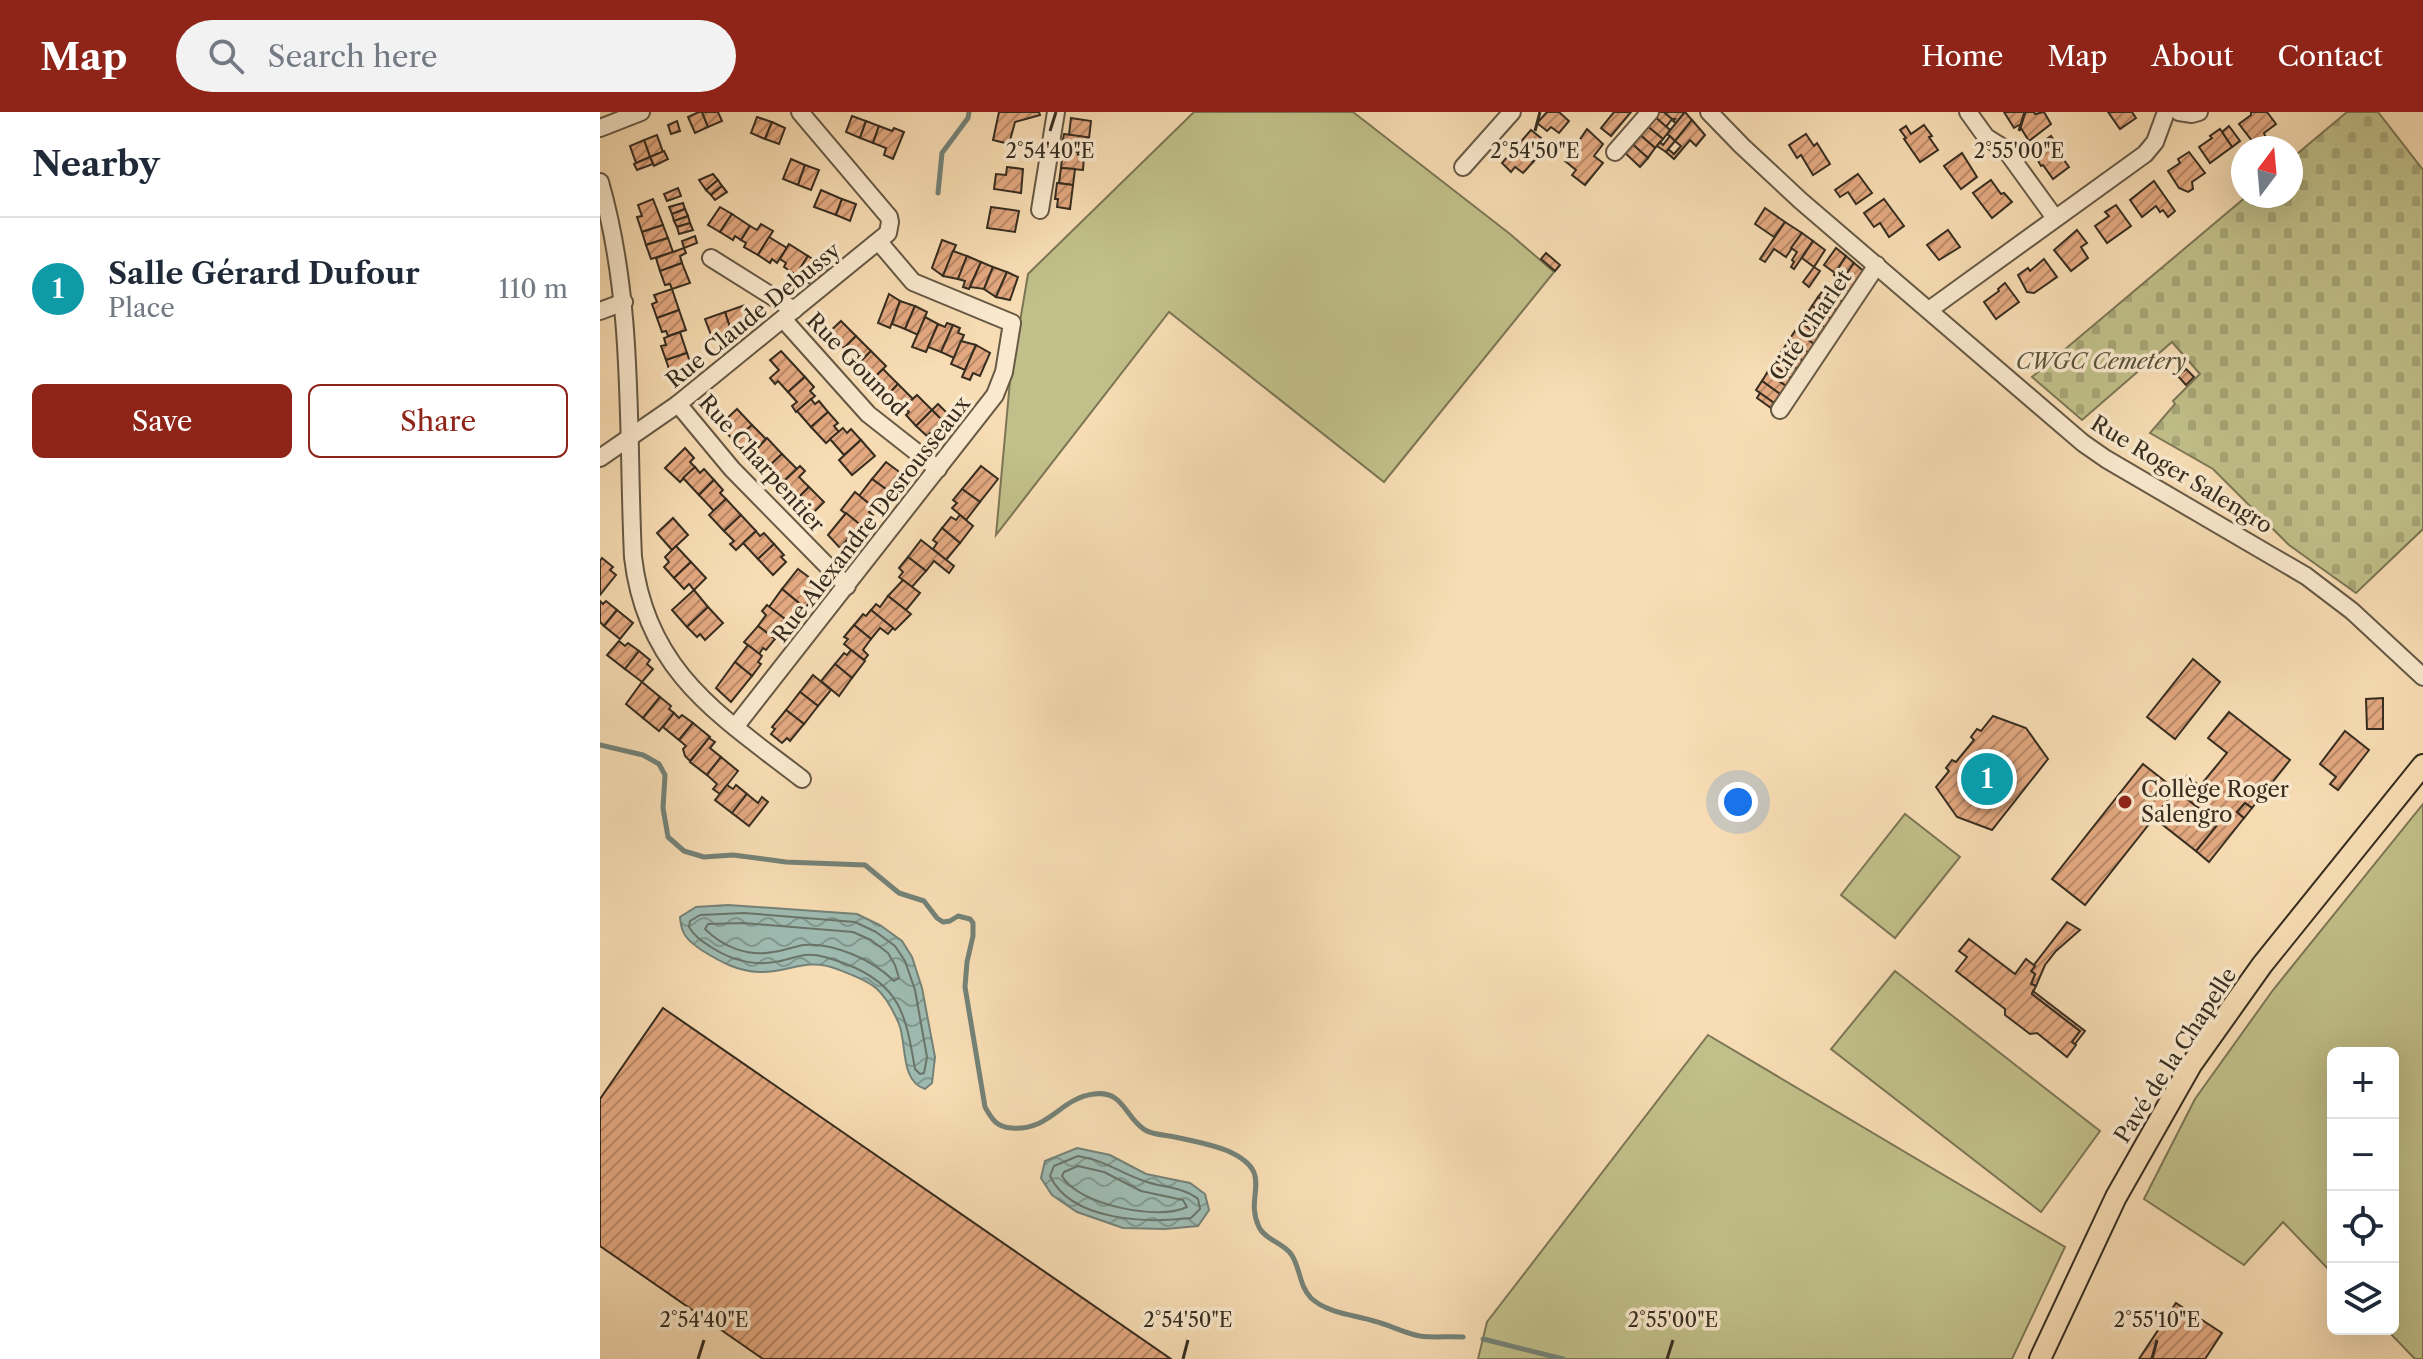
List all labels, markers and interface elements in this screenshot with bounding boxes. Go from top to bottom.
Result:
search box [176,20,736,92]
text: Map [40,33,128,80]
icon: search [204,34,248,78]
text: Search here [268,38,438,75]
text: Home [1921,39,2003,73]
text: Map [2047,39,2107,73]
text: About [2151,39,2233,73]
text: Contact [2277,39,2383,73]
north arrow [2231,136,2303,208]
text: 2°54'40"E [1005,139,1095,163]
text: 2°54'50"E [1490,139,1580,163]
text: 2°55'00"E [1974,139,2064,163]
text: Nearby [32,143,160,185]
street label: Rue Claude Debussy [661,236,846,394]
text: Salle Gérard Dufour [108,255,420,292]
street label: Cité Charlet [1763,265,1857,386]
text: 1 [52,273,64,305]
text: 110 m [499,273,568,305]
text: Place [108,292,175,324]
street label: Rue Gounod [801,307,913,422]
park label: CWGC Cemetery [2016,348,2186,375]
button: Save [32,384,292,458]
button: Share [308,384,568,458]
street label: Rue Charpentier [693,389,830,537]
street label: Rue Alexandre Desrousseaux [767,391,976,648]
street label: Rue Roger Salengro [2086,410,2277,539]
pin: 1 [1961,749,2013,809]
place label: Collège Roger Salengro [2141,776,2289,828]
your location [1718,782,1758,822]
marker: Collège Roger Salengro [2116,793,2134,811]
street label: Pavé de la Chapelle [2109,963,2242,1148]
map controls [2327,1047,2399,1335]
button: + [2327,1047,2399,1119]
button: − [2327,1119,2399,1191]
button: locate [2327,1191,2399,1263]
button: layers [2327,1263,2399,1335]
text: 2°54'40"E [659,1308,749,1332]
text: 2°54'50"E [1143,1308,1233,1332]
text: 2°55'00"E [1628,1308,1718,1332]
text: 2°55'10"E [2114,1308,2200,1332]

